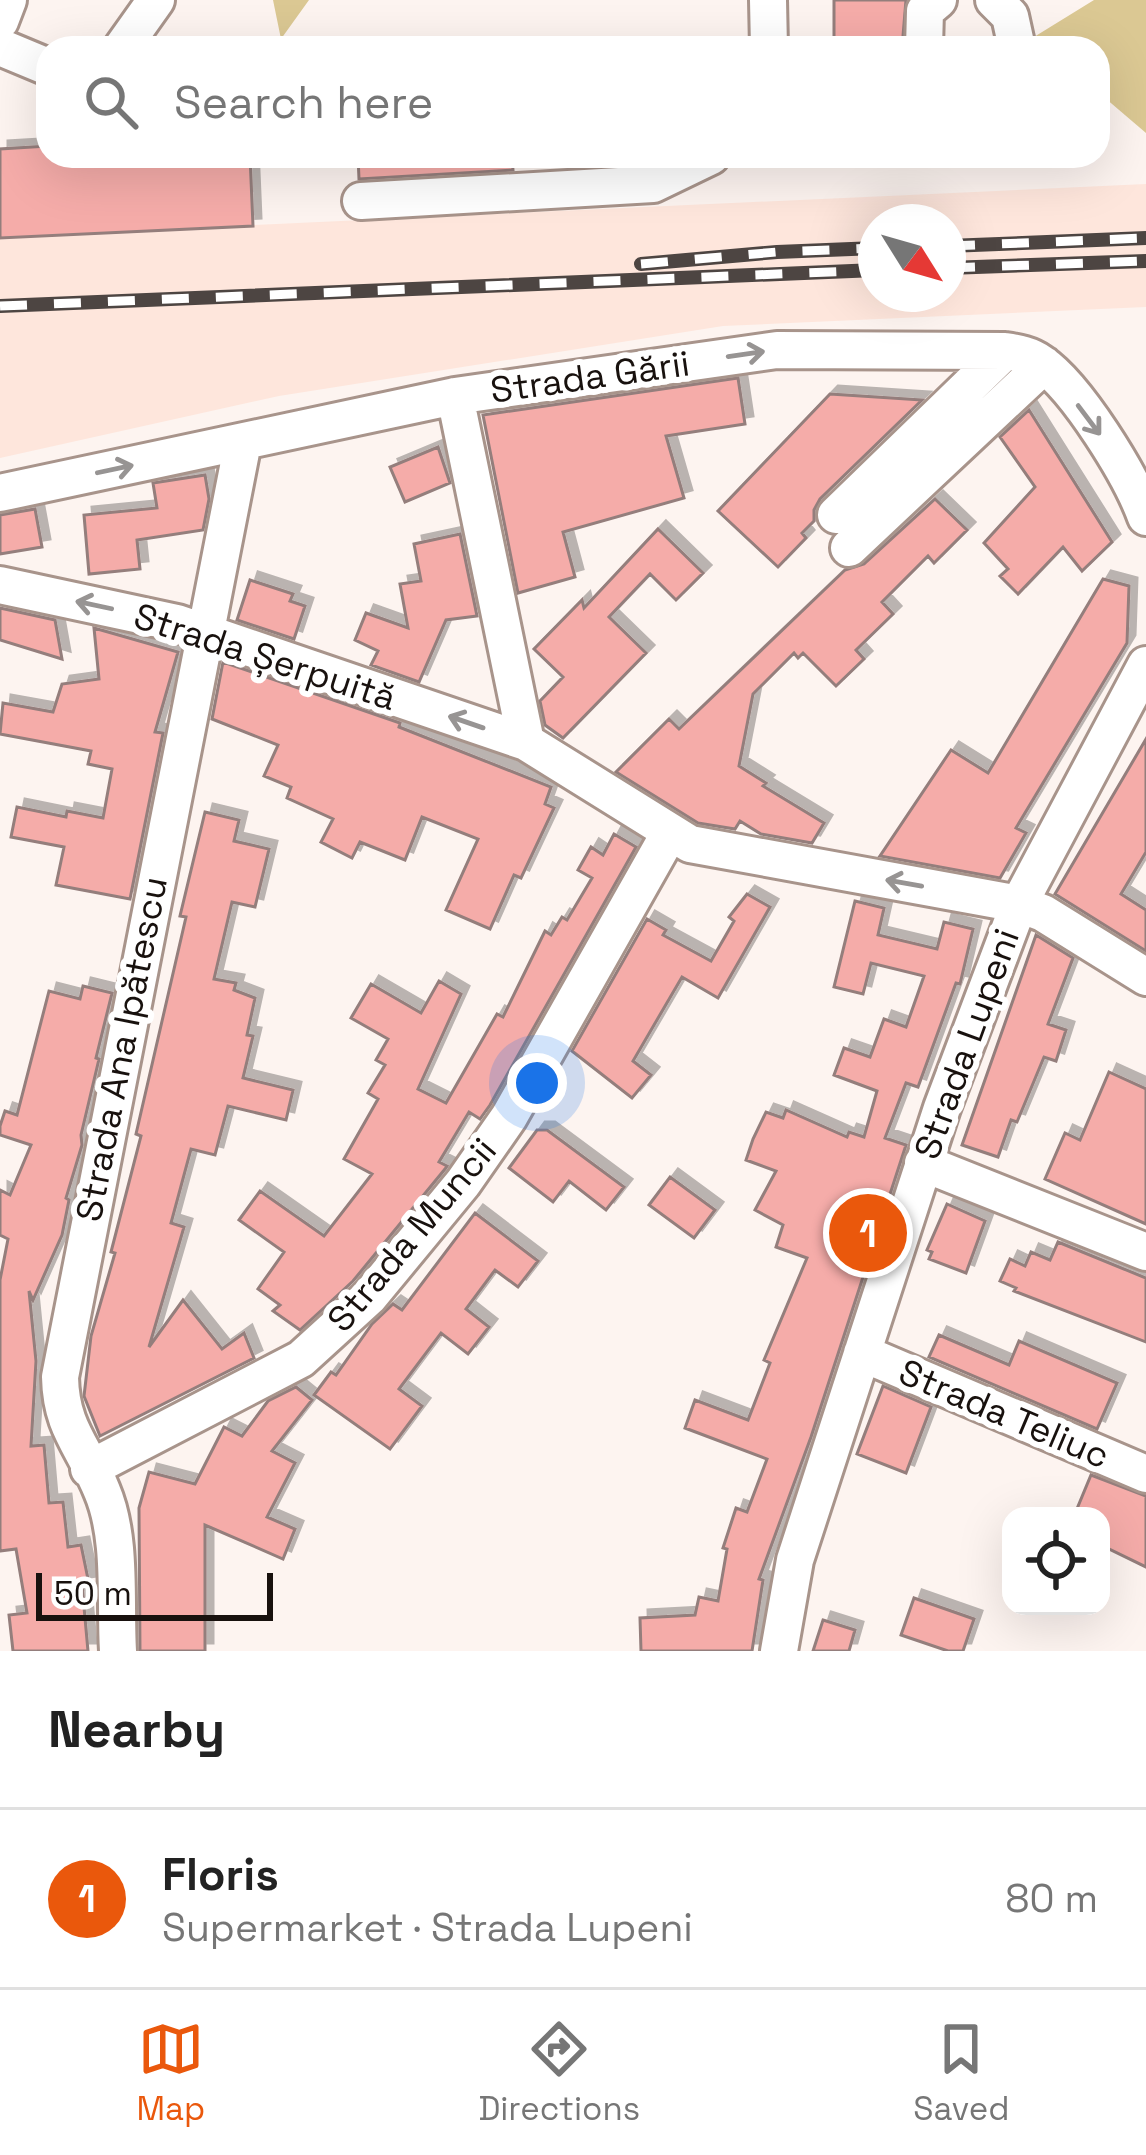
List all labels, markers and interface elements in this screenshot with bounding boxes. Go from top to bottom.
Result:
search box [36,36,1110,168]
icon: search [78,69,144,135]
text: Search here [174,74,433,131]
north arrow [858,204,966,312]
street label: Strada Gării [487,340,693,414]
one-way arrow [726,342,765,365]
one-way arrow [1075,403,1101,436]
one-way arrow [94,457,133,479]
one-way arrow [76,593,114,616]
street label: Strada Șerpuită [128,593,402,721]
one-way arrow [448,710,485,731]
one-way arrow [885,871,924,893]
street label: Strada Ana Ipătescu [66,873,178,1225]
street label: Strada Lupeni [904,922,1030,1166]
your location [507,1053,567,1113]
street label: Strada Muncii [317,1129,507,1341]
pin: 1 [829,1188,907,1278]
street label: Strada Teliuc [892,1349,1116,1479]
map controls [1002,1507,1110,1615]
button: locate [1002,1507,1110,1615]
scale bar [36,1567,273,1620]
text: 50 m [54,1573,132,1615]
text: Nearby [48,1697,225,1762]
text: Floris [162,1846,279,1903]
text: 1 [78,1874,96,1923]
text: 80 m [1005,1874,1098,1923]
text: Supermarket · Strada Lupeni [162,1903,693,1952]
tab: Map [137,2016,205,2130]
tab: Directions [478,2016,640,2130]
tab: Saved [913,2016,1009,2130]

